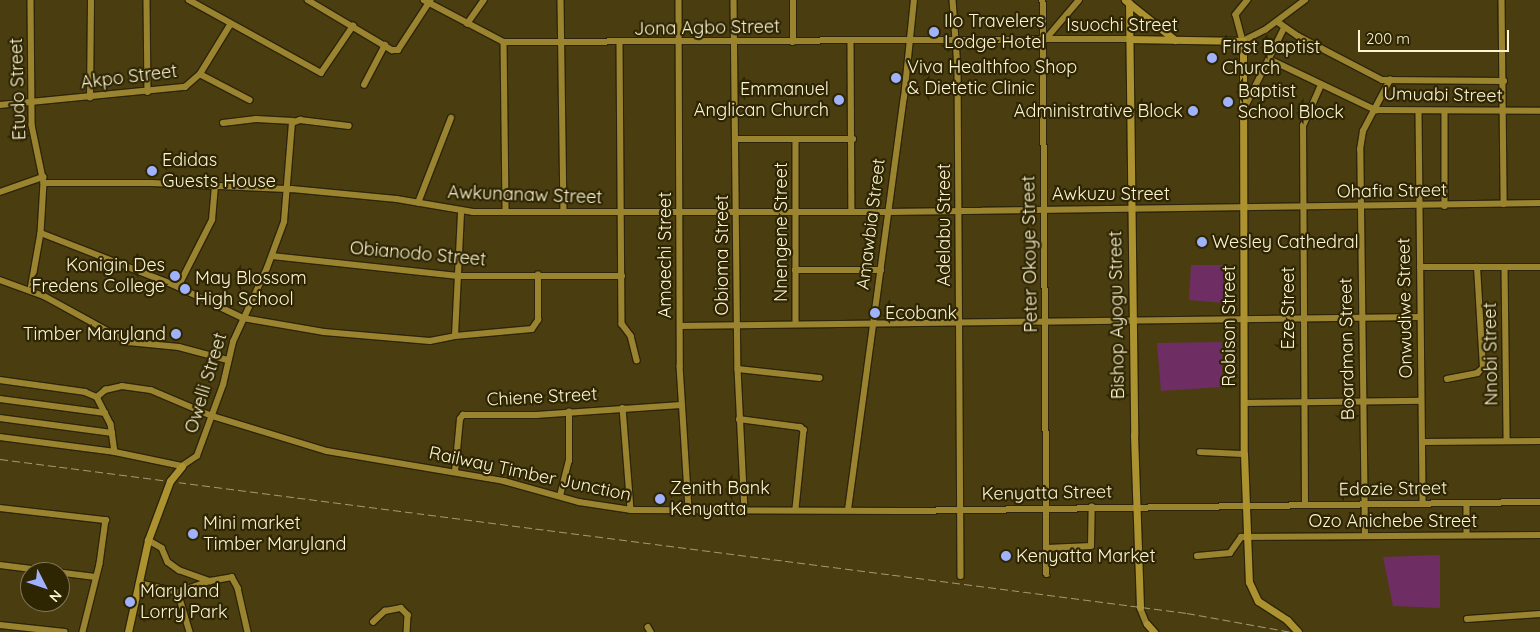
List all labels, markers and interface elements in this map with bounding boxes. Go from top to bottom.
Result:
place label: Ilo Travelers Lodge Hotel [944,11,1045,54]
street label: Isuochi Street [1066,14,1178,36]
street label: Jona Agbo Street [634,16,780,40]
scale bar [1360,20,1511,52]
marker: Ilo Travelers Lodge Hotel [928,26,940,38]
text: 200 m [1366,29,1410,48]
street label: Etudo Street [5,37,31,141]
place label: First Baptist Church [1222,37,1320,80]
marker: First Baptist Church [1206,52,1218,64]
place label: Viva Healthfoo Shop & Dietetic Clinic [907,57,1077,100]
street label: Akpo Street [79,60,179,94]
marker: Viva Healthfoo Shop & Dietetic Clinic [889,71,903,85]
place label: Emmanuel Anglican Church [694,79,829,122]
place label: Baptist School Block [1238,81,1344,124]
street label: Umuabi Street [1383,83,1503,107]
marker: Emmanuel Anglican Church [833,94,845,106]
marker: Baptist School Block [1222,96,1234,108]
place label: Administrative Block [1014,100,1183,122]
marker: Administrative Block [1187,105,1199,117]
place label: Edidas Guests House [162,150,276,192]
street label: Amawbia Street [852,157,890,291]
street label: Nnengene Street [770,162,792,302]
street label: Adelabu Street [933,163,955,287]
marker: Edidas Guests House [146,165,158,177]
street label: Peter Okoye Street [1018,175,1042,333]
street label: Ohafia Street [1337,179,1447,203]
street label: Awkunanaw Street [447,182,603,208]
street label: Awkuzu Street [1052,183,1170,205]
street label: Amaechi Street [654,192,676,318]
street label: Obioma Street [711,195,733,315]
street label: Bishop Ayogu Street [1105,231,1129,399]
place label: Wesley Cathedral [1212,231,1359,253]
marker: Wesley Cathedral [1196,236,1208,248]
street label: Obianodo Street [349,237,487,271]
street label: Onwudiwe Street [1393,238,1417,378]
place label: Konigin Des Fredens College [32,255,165,298]
street label: Robison Street [1218,265,1240,387]
street label: Eze Street [1277,267,1299,349]
place label: May Blossom High School [195,268,307,310]
marker: Konigin Des Fredens College [169,270,181,282]
street label: Boardman Street [1335,277,1359,421]
marker: May Blossom High School [179,283,191,295]
place label: Ecobank [885,302,957,324]
street label: Nnobi Street [1479,302,1503,406]
marker: Ecobank [869,307,881,319]
place label: Timber Maryland [23,323,166,345]
marker: Timber Maryland [170,328,182,340]
street label: Owelli Street [181,330,231,436]
street label: Chiene Street [486,383,598,411]
street label: Railway Timber Junction [427,442,633,506]
street label: Edozie Street [1339,477,1447,501]
place label: Zenith Bank Kenyatta [670,478,770,520]
street label: Kenyatta Street [982,481,1112,505]
marker: Zenith Bank Kenyatta [654,493,666,505]
street label: Ozo Anichebe Street [1309,510,1477,532]
place label: Mini market Timber Maryland [203,513,346,556]
marker: Mini market Timber Maryland [187,528,199,540]
place label: Kenyatta Market [1016,545,1156,567]
marker: Kenyatta Market [1000,550,1012,562]
north arrow [20,562,70,612]
place label: Maryland Lorry Park [140,581,228,624]
text: N [45,586,66,606]
marker: Maryland Lorry Park [124,596,136,608]

